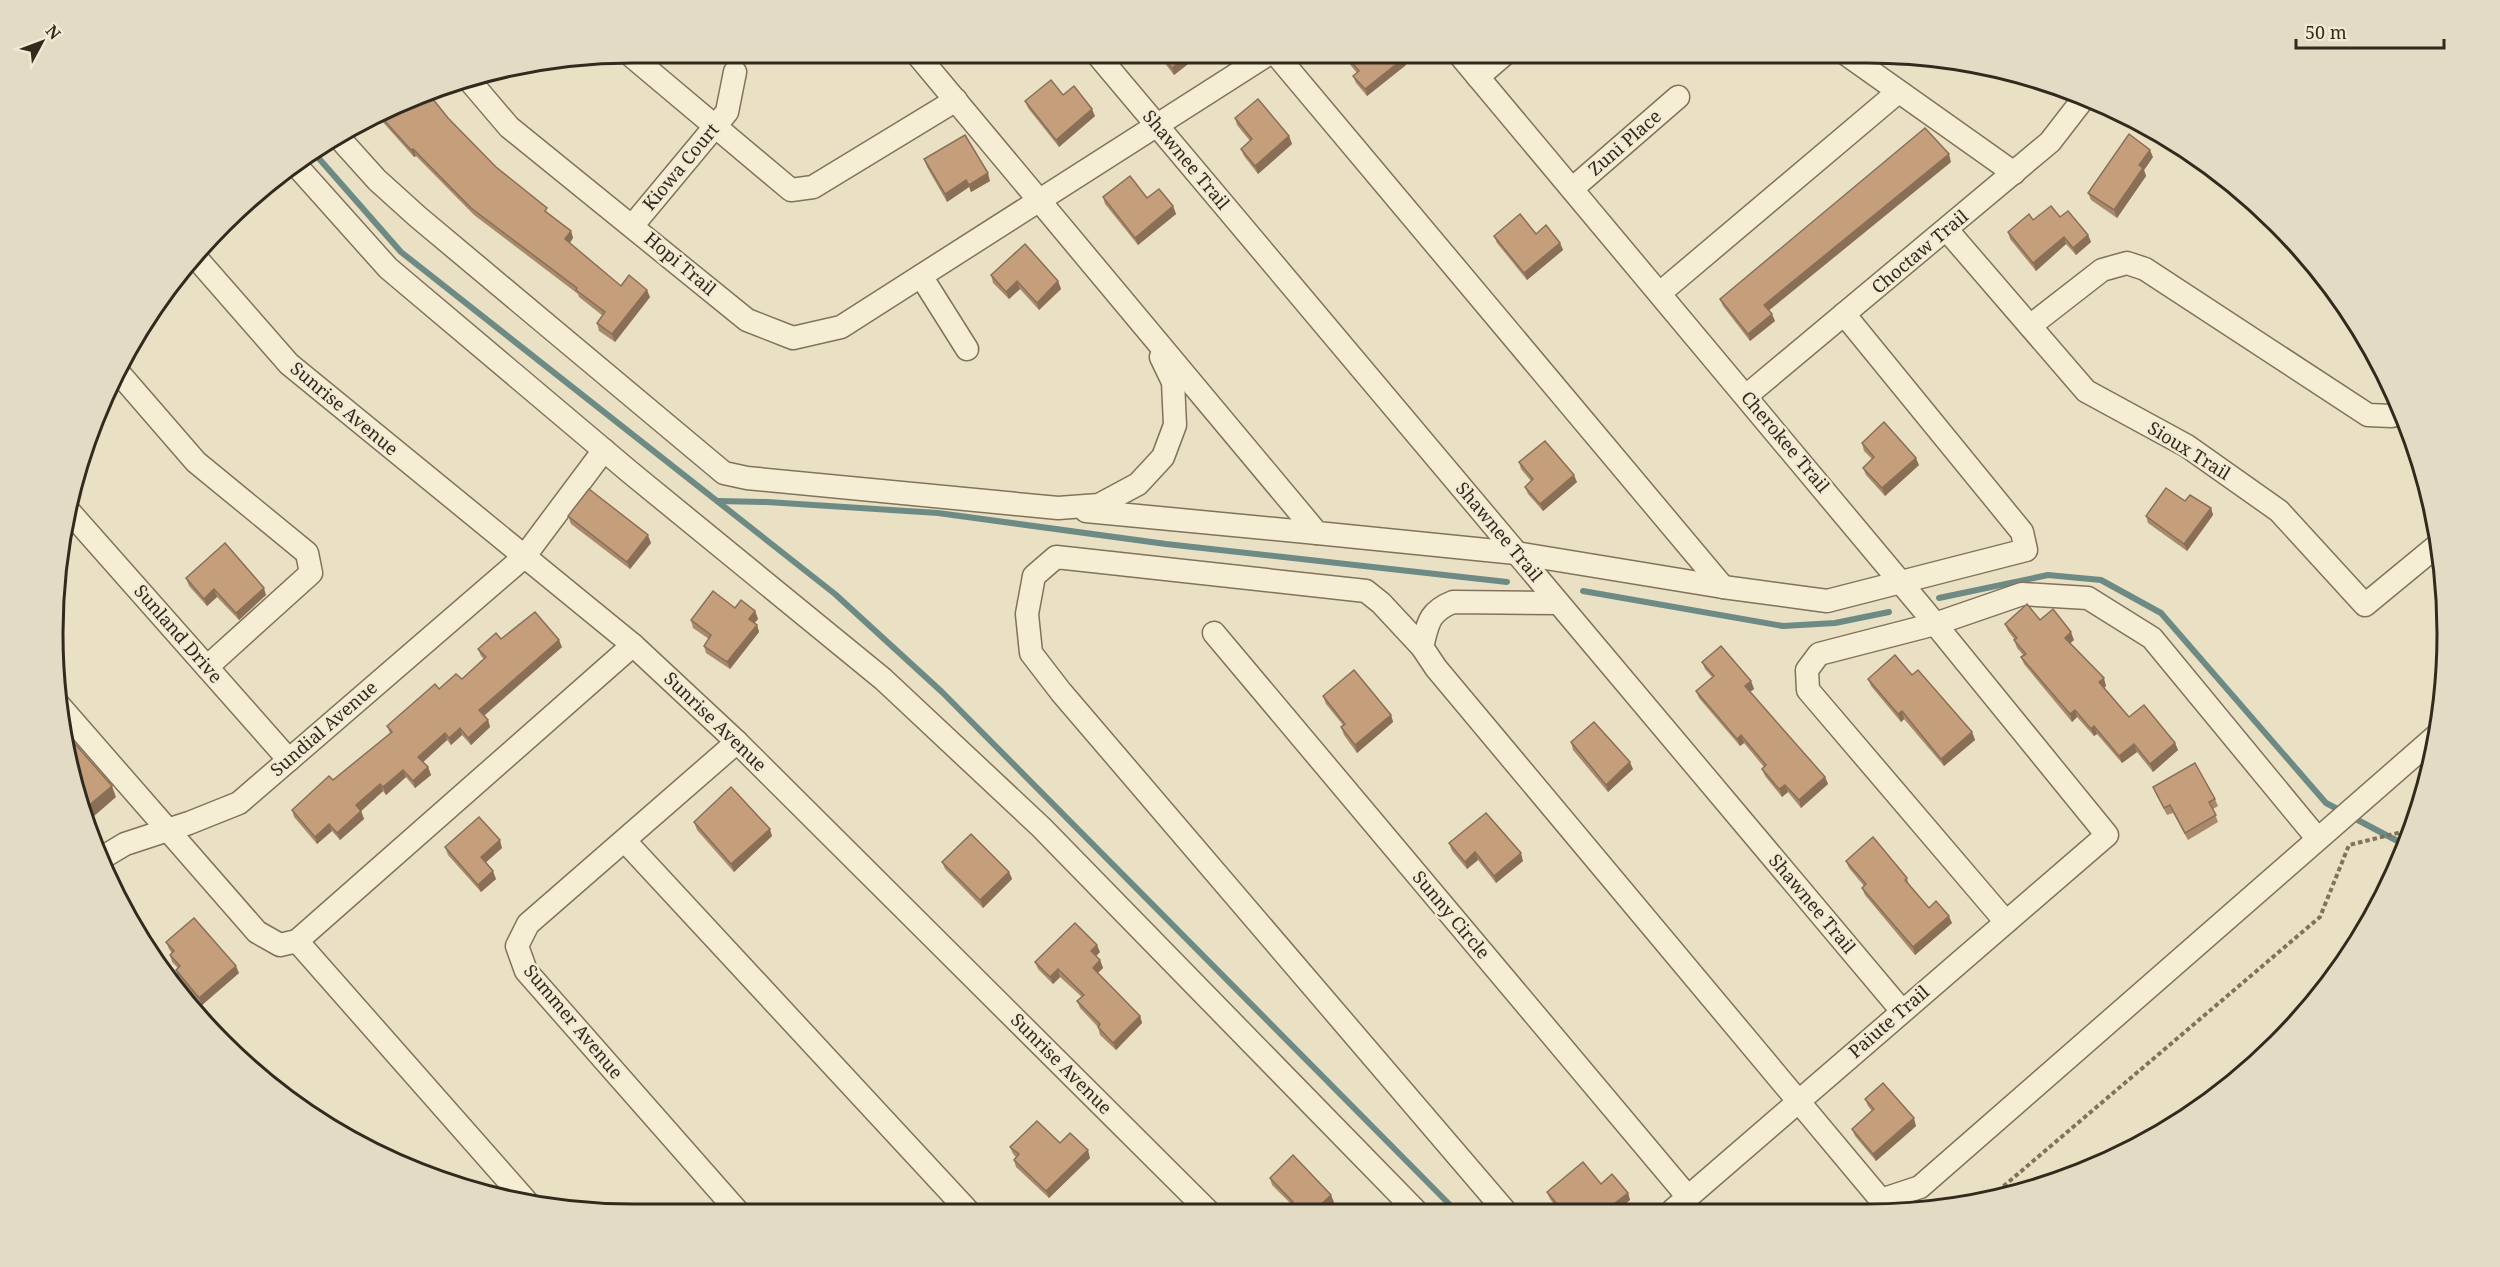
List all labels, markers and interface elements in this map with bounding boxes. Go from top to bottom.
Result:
north arrow [12,12,72,72]
scale bar [2296,12,2444,50]
text: N [41,20,66,44]
text: 50 m [2305,20,2347,44]
street label: Zuni Place [1583,104,1666,181]
street label: Shawnee Trail [1138,105,1236,215]
street label: Kiowa Court [637,118,724,215]
street label: Choctaw Trail [1866,204,1973,299]
street label: Hopi Trail [640,226,722,301]
street label: Sunrise Avenue [286,356,404,460]
street label: Cherokee Trail [1736,385,1836,498]
street label: Sioux Trail [2144,415,2236,485]
street label: Shawnee Trail [1451,477,1549,587]
street label: Sunland Drive [129,579,228,688]
street label: Sunrise Avenue [659,666,772,776]
street label: Sundial Avenue [265,675,382,781]
street label: Shawnee Trail [1764,849,1862,959]
street label: Sunny Circle [1408,865,1496,964]
street label: Summer Avenue [519,959,629,1084]
street label: Paiute Trail [1843,979,1934,1063]
street label: Sunrise Avenue [1006,1007,1118,1119]

